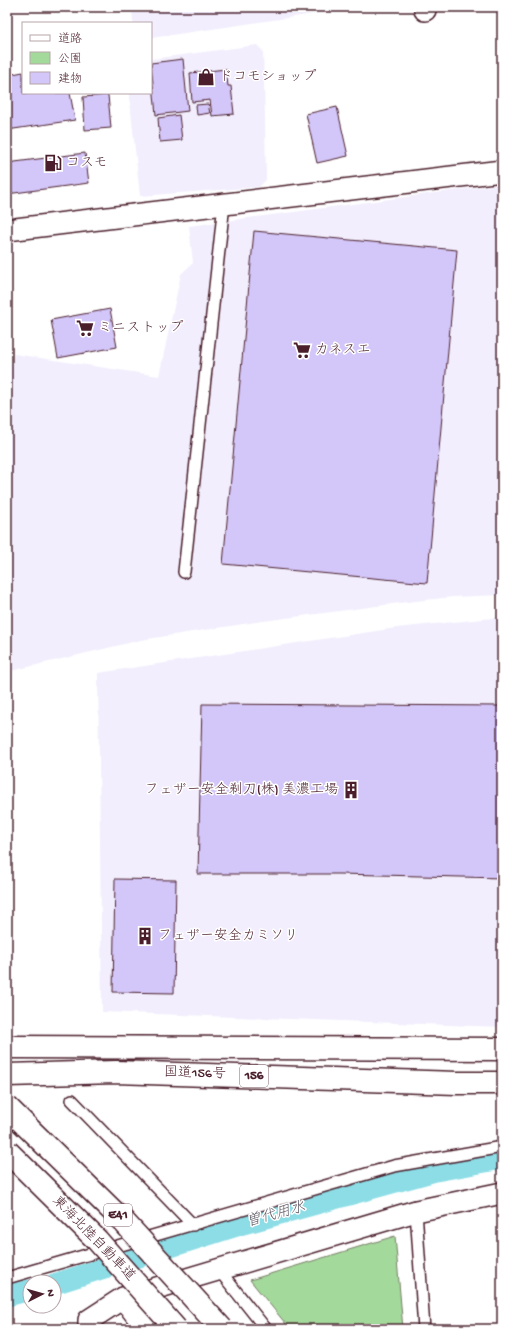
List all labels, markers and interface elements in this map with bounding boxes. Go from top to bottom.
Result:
legend [22,22,152,94]
text: 道路 [58,32,82,47]
text: 公園 [58,52,82,67]
shop icon: ドコモショップ [196,67,216,87]
place label: ドコモショップ [219,69,316,86]
text: 建物 [58,72,82,87]
fuel station icon: コスモ [43,153,63,173]
place label: コスモ [66,155,107,172]
supermarket icon: ミニストップ [75,318,95,338]
place label: ミニストップ [98,320,183,337]
supermarket icon: カネスエ [292,340,312,360]
place label: カネスエ [315,342,370,359]
building icon: フェザー安全剃刀(株) 美濃工場 [341,780,361,800]
place label: フェザー安全剃刀(株) 美濃工場 [145,782,338,799]
building icon: フェザー安全カミソリ [135,926,155,946]
place label: フェザー安全カミソリ [158,928,298,945]
street label: 国道156号 [164,1064,226,1084]
road number: 156 [240,1065,268,1087]
street label: 東海北陸自動車道 [48,1193,138,1285]
water label: 曽代用水 [244,1198,307,1231]
road number: E41 [104,1204,132,1226]
north arrow [22,1274,62,1314]
text: N [44,1289,56,1297]

